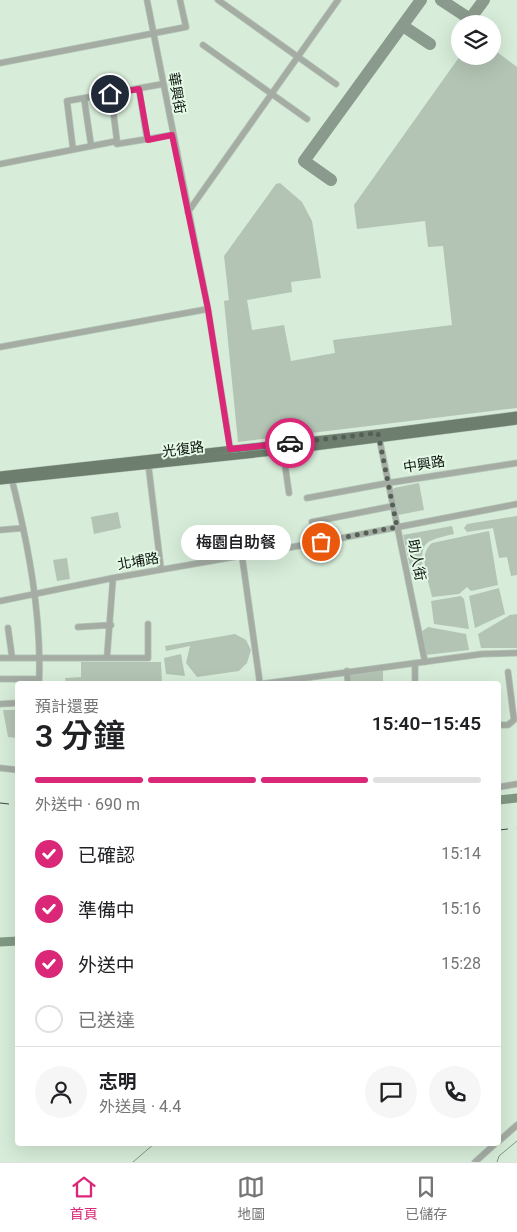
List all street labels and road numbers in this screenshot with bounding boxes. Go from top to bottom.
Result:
street label: 華興街 [165,71,189,115]
street label: 光復路 [161,439,205,459]
street label: 中興路 [402,453,446,475]
street label: 助人街 [405,538,429,582]
street label: 北埔路 [116,549,160,573]

